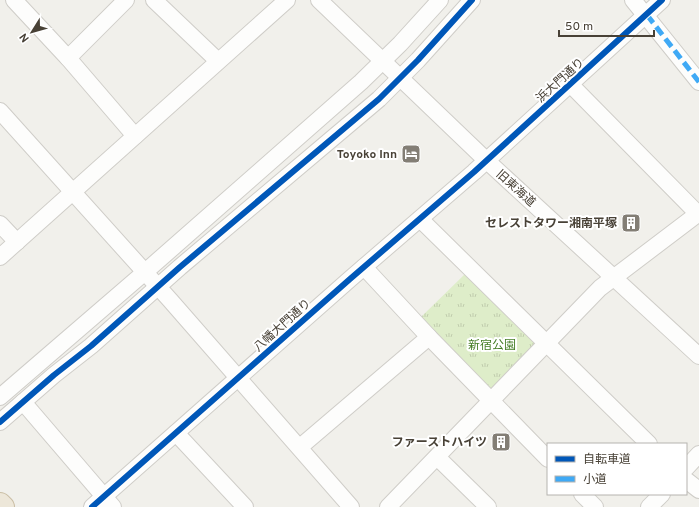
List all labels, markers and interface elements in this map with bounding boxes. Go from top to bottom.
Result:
north arrow [12,12,52,52]
scale bar [559,12,654,38]
text: 50 m [565,19,593,35]
text: N [17,30,33,45]
street label: 浜大門通り [533,55,588,107]
hotel icon: Toyoko Inn [400,143,422,165]
place label: Toyoko Inn [337,147,397,163]
street label: 旧東海道 [492,167,539,211]
building icon: セレストタワー湘南平塚 [620,212,642,234]
place label: セレストタワー湘南平塚 [485,216,617,232]
street label: 八幡大門通り [251,296,315,356]
park label: 新宿公園 [468,338,516,354]
building icon: ファーストハイツ [490,431,512,453]
place label: ファーストハイツ [392,435,487,451]
legend [547,443,687,495]
text: 自転車道 [583,452,631,468]
text: 小道 [583,472,607,488]

